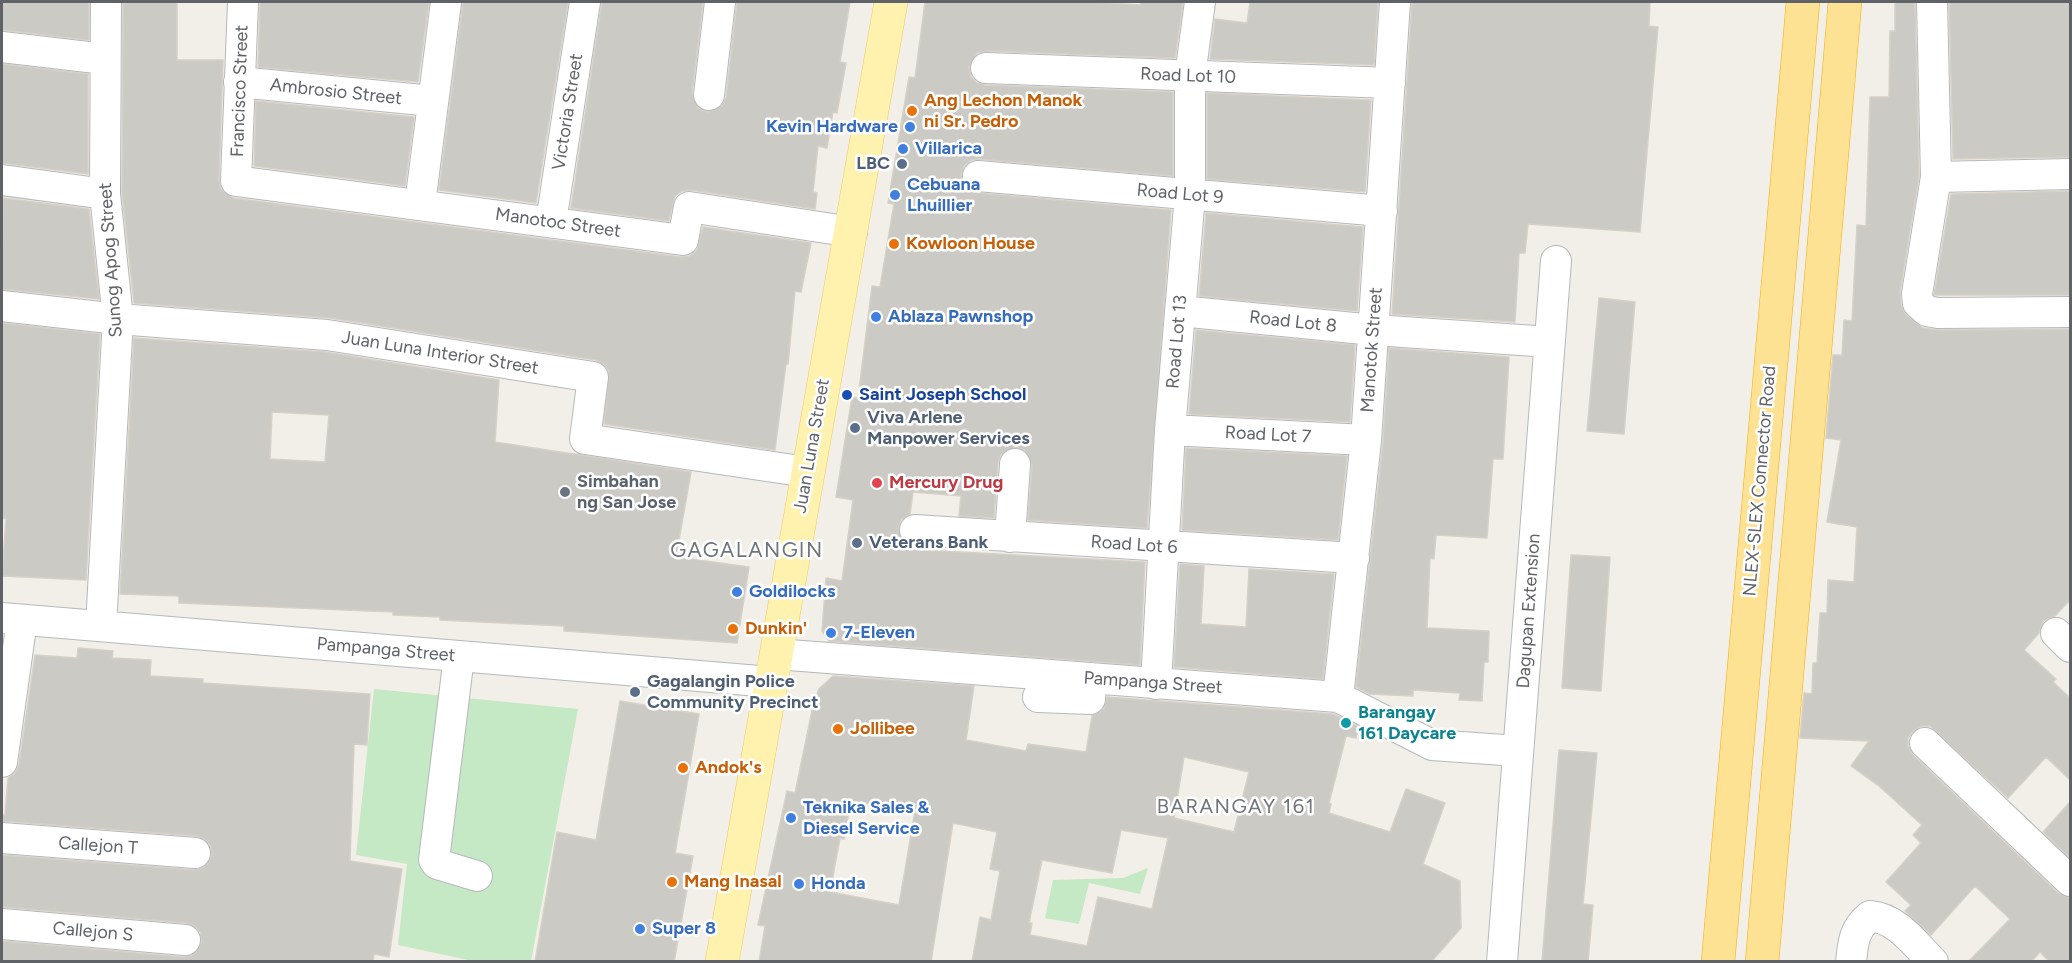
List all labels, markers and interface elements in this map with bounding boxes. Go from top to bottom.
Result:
street label: Francisco Street [227,25,253,157]
street label: Victoria Street [548,52,588,172]
street label: Road Lot 10 [1140,64,1236,88]
street label: Ambrosio Street [269,74,403,110]
place label: Ang Lechon Manok ni Sr. Pedro [924,90,1082,132]
marker: Ang Lechon Manok ni Sr. Pedro [905,104,919,118]
place label: Kevin Hardware [766,116,898,138]
marker: Kevin Hardware [903,120,917,134]
place label: Villarica [915,138,982,160]
marker: Villarica [896,142,910,156]
place label: LBC [856,153,890,175]
marker: LBC [895,157,909,171]
place label: Cebuana Lhuillier [907,174,980,216]
street label: Road Lot 9 [1136,179,1224,209]
street label: Sunog Apog Street [95,182,127,338]
marker: Cebuana Lhuillier [888,188,902,202]
street label: Manotoc Street [494,203,622,243]
place label: Kowloon House [906,233,1035,255]
marker: Kowloon House [887,237,901,251]
street label: Manotok Street [1357,287,1387,413]
street label: Road Lot 13 [1162,294,1192,390]
place label: Ablaza Pawnshop [888,306,1033,328]
street label: Road Lot 8 [1248,307,1338,337]
marker: Ablaza Pawnshop [869,310,883,324]
street label: Juan Luna Interior Street [340,327,540,379]
street label: NLEX-SLEX Connector Road [1739,365,1781,597]
street label: Juan Luna Street [790,377,834,515]
place label: Saint Joseph School [859,384,1026,406]
marker: Saint Joseph School [840,388,854,402]
place label: Viva Arlene Manpower Services [867,407,1030,450]
marker: Viva Arlene Manpower Services [848,421,862,435]
street label: Road Lot 7 [1224,422,1312,448]
place label: Simbahan ng San Jose [577,471,676,514]
place label: Mercury Drug [889,472,1003,494]
marker: Mercury Drug [870,476,884,490]
marker: Simbahan ng San Jose [558,485,572,499]
street label: Road Lot 6 [1090,531,1178,559]
place label: Veterans Bank [869,532,988,554]
street label: Dagupan Extension [1513,533,1545,689]
marker: Veterans Bank [850,536,864,550]
district label: GAGALANGIN [670,538,824,564]
place label: Goldilocks [749,581,835,603]
marker: Goldilocks [730,585,744,599]
place label: Dunkin' [745,618,807,640]
marker: Dunkin' [726,622,740,636]
place label: 7-Eleven [843,622,915,644]
marker: 7-Eleven [824,626,838,640]
street label: Pampanga Street [316,633,456,667]
street label: Pampanga Street [1083,667,1223,699]
place label: Gagalangin Police Community Precinct [647,671,818,714]
marker: Gagalangin Police Community Precinct [628,685,642,699]
place label: Barangay 161 Daycare [1358,702,1456,744]
marker: Barangay 161 Daycare [1339,716,1353,730]
place label: Jollibee [850,718,915,740]
marker: Jollibee [831,722,845,736]
place label: Andok's [695,757,762,779]
marker: Andok's [676,761,690,775]
district label: BARANGAY 161 [1157,795,1315,819]
place label: Teknika Sales & Diesel Service [803,797,929,840]
marker: Teknika Sales & Diesel Service [784,811,798,825]
street label: Callejon T [58,832,138,860]
place label: Mang Inasal [684,871,782,893]
place label: Honda [811,873,865,895]
marker: Mang Inasal [665,875,679,889]
marker: Honda [792,877,806,891]
street label: Callejon S [52,918,134,946]
place label: Super 8 [652,918,716,940]
marker: Super 8 [633,922,647,936]

